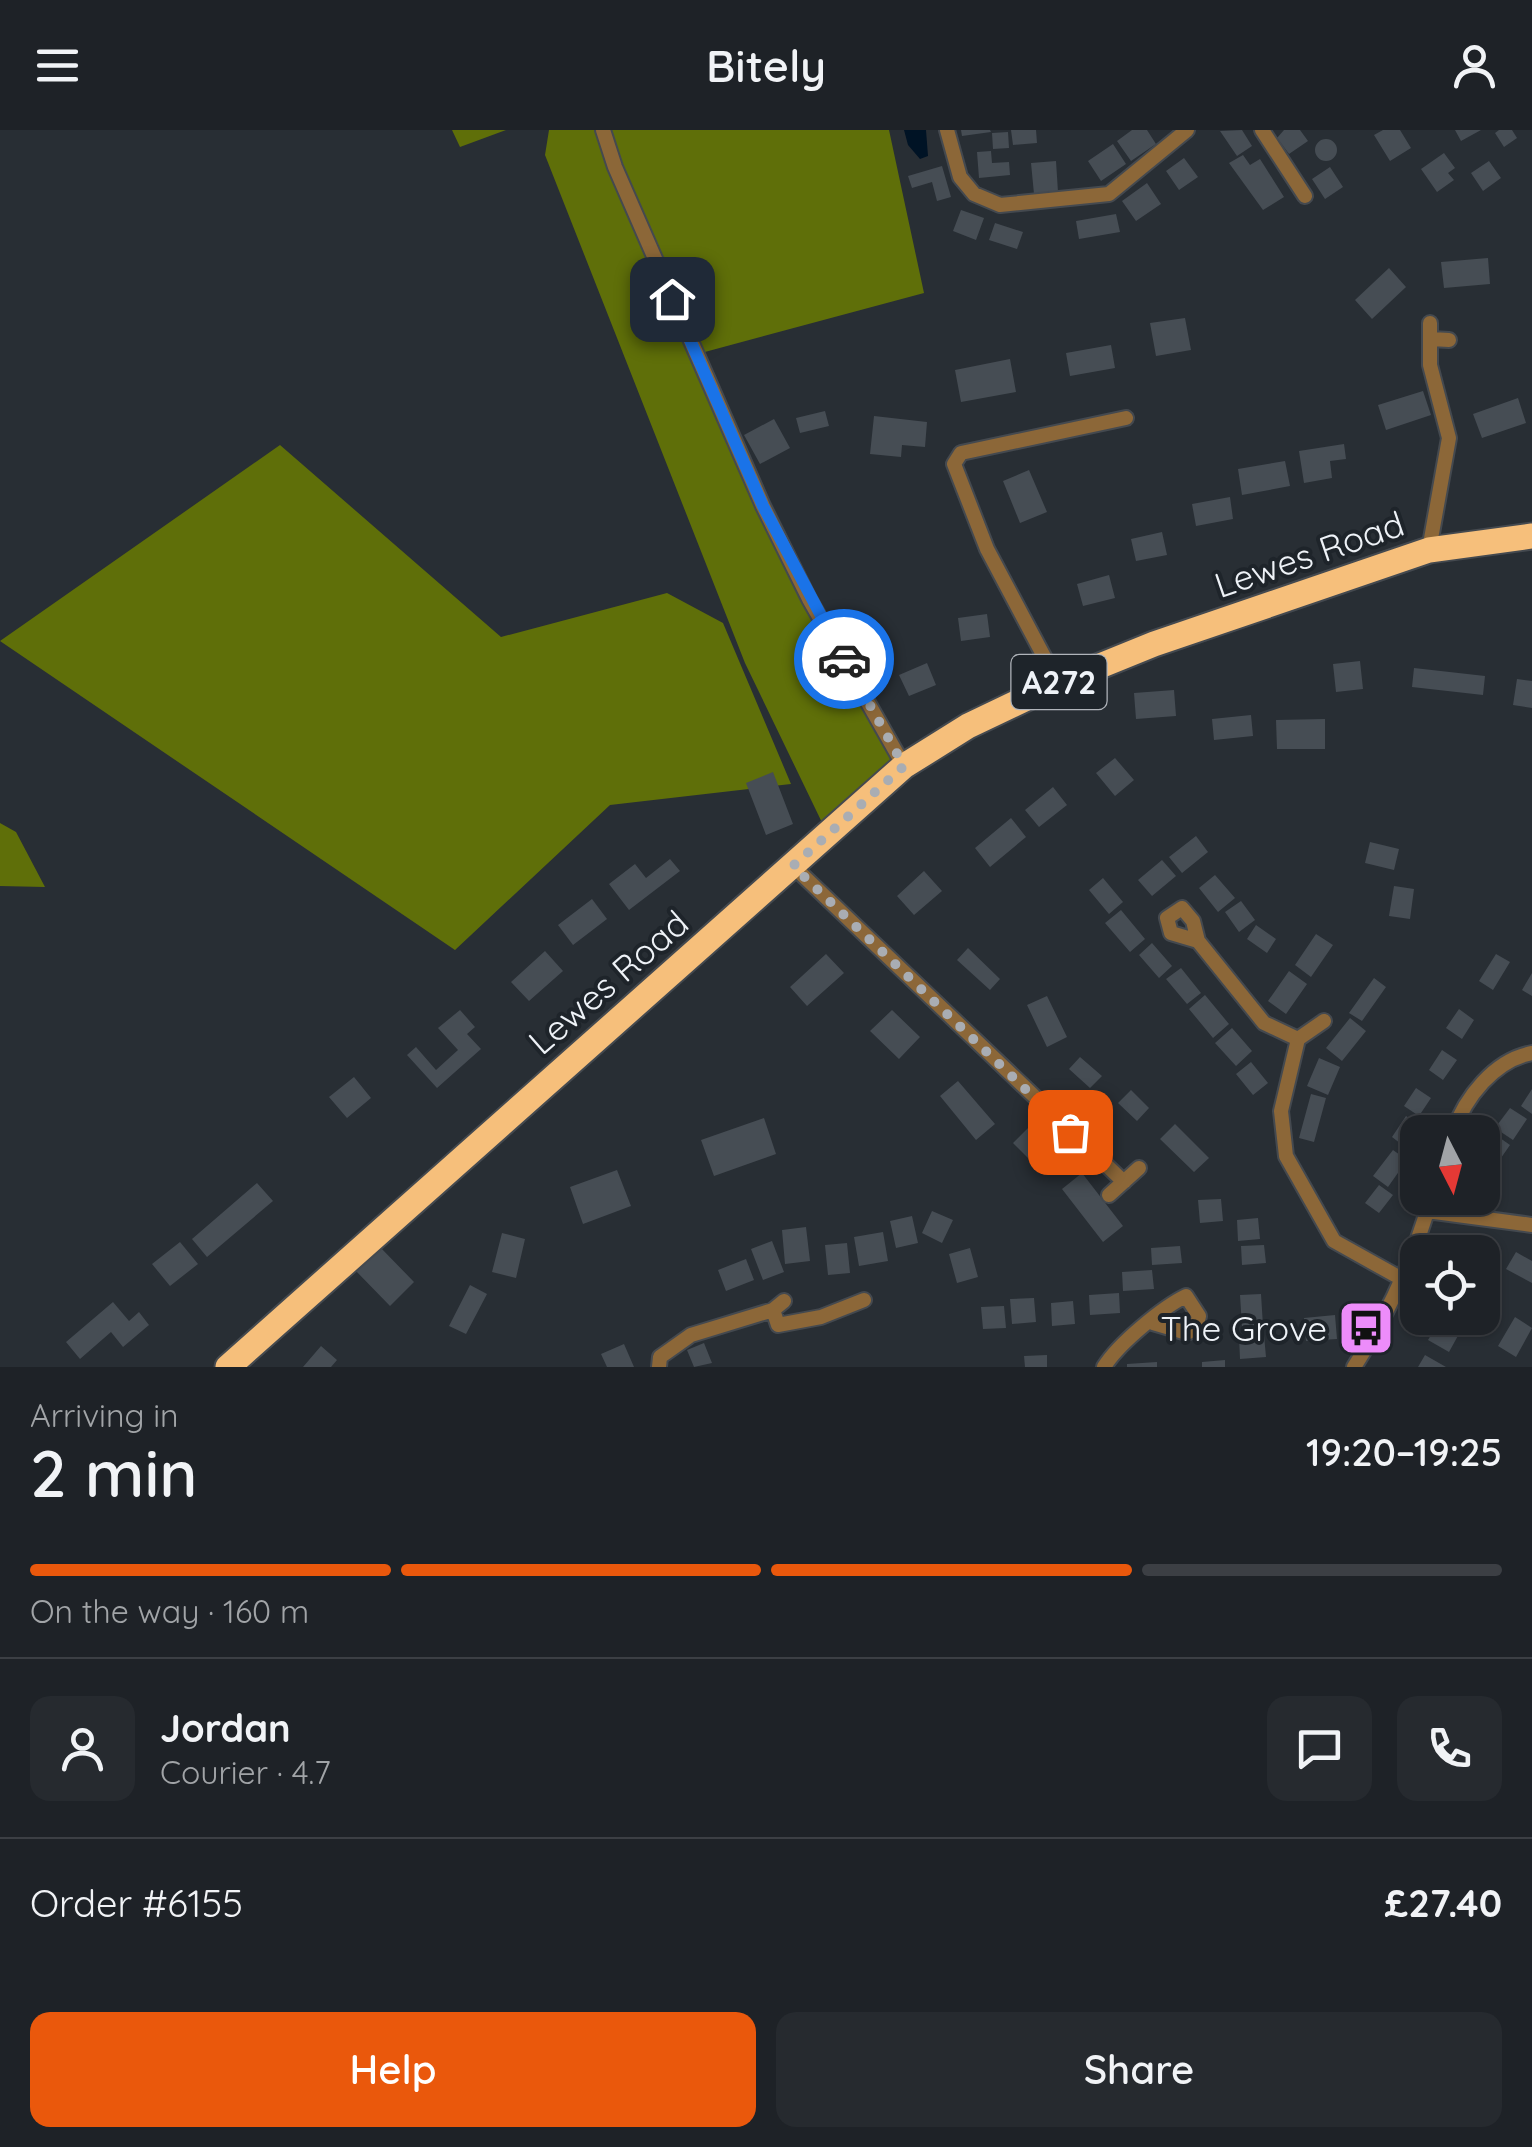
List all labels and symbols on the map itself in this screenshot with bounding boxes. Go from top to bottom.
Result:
pin [630,257,715,342]
street label: Lewes Road [1209,501,1409,607]
courier [794,609,894,709]
road number: A272 [1012,655,1106,709]
street label: Lewes Road [519,901,697,1063]
pin [1028,1090,1113,1175]
north arrow [1400,1115,1500,1215]
bus stop icon: The Grove [1336,1298,1396,1358]
place label: The Grove [1161,1306,1327,1350]

